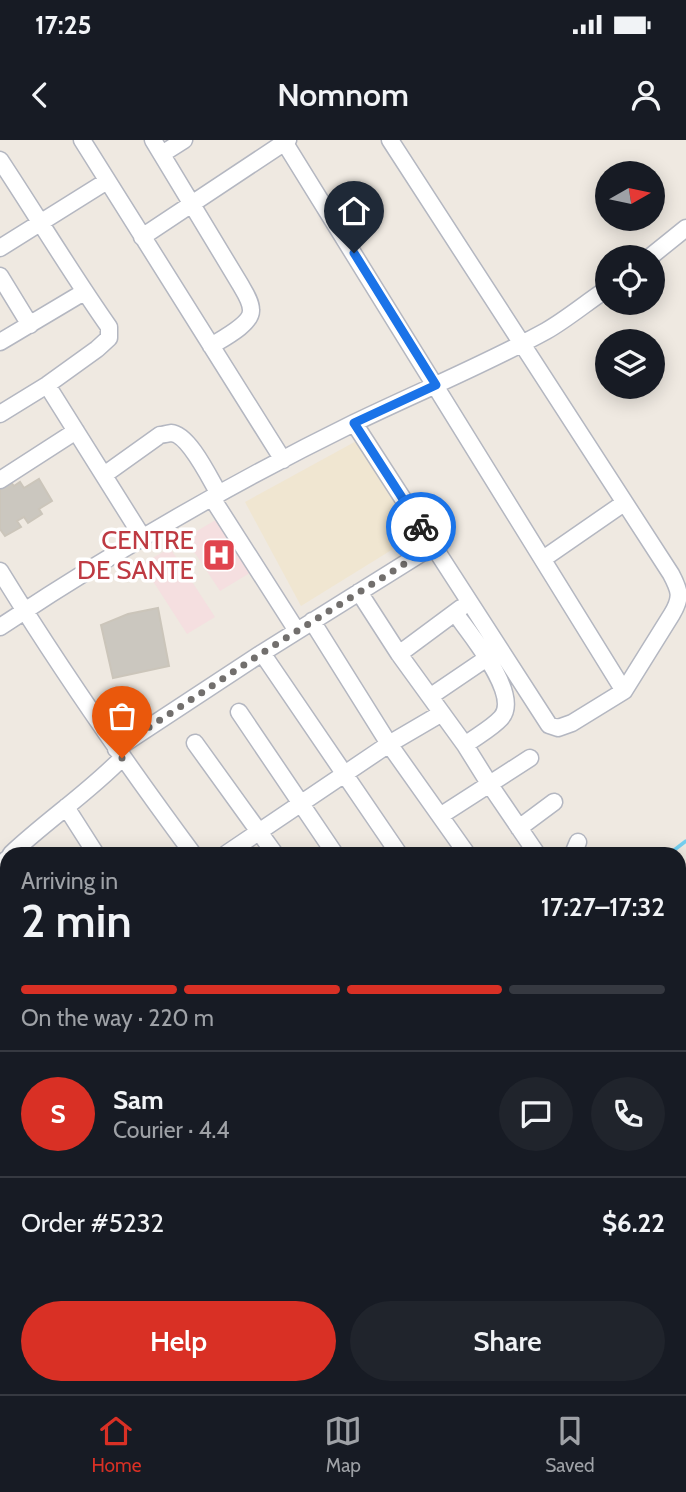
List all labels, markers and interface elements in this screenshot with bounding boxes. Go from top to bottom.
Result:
text: 17:25 [35,9,91,41]
text: Nomnom [277,75,409,114]
icon: back [21,76,59,114]
icon: person [627,76,665,114]
north arrow [595,161,665,231]
map controls [595,161,665,399]
pin [324,181,384,253]
icon: home [335,192,373,230]
button: locate [595,245,665,315]
button: layers [595,329,665,399]
courier [386,492,456,562]
icon: bike [402,508,440,546]
place label: CENTRE DE SANTE [77,524,194,586]
hospital icon: CENTRE DE SANTE [200,536,238,574]
pin [92,686,152,758]
icon: bag [103,697,141,735]
text: Arriving in [21,867,118,895]
text: 17:27–17:32 [541,891,665,923]
text: 2 min [21,893,132,949]
text: On the way · 220 m [21,1004,214,1032]
button: chat [499,1077,573,1151]
button: phone [591,1077,665,1151]
text: Sam [113,1084,164,1116]
text: S [50,1098,66,1130]
text: Courier · 4.4 [113,1116,230,1144]
text: Order #5232 [21,1207,164,1239]
text: $6.22 [602,1207,665,1239]
button: Help [21,1301,336,1381]
button: Share [350,1301,665,1381]
tab: Home [91,1412,141,1477]
tab: Map [324,1412,362,1477]
tab: Saved [545,1412,595,1477]

